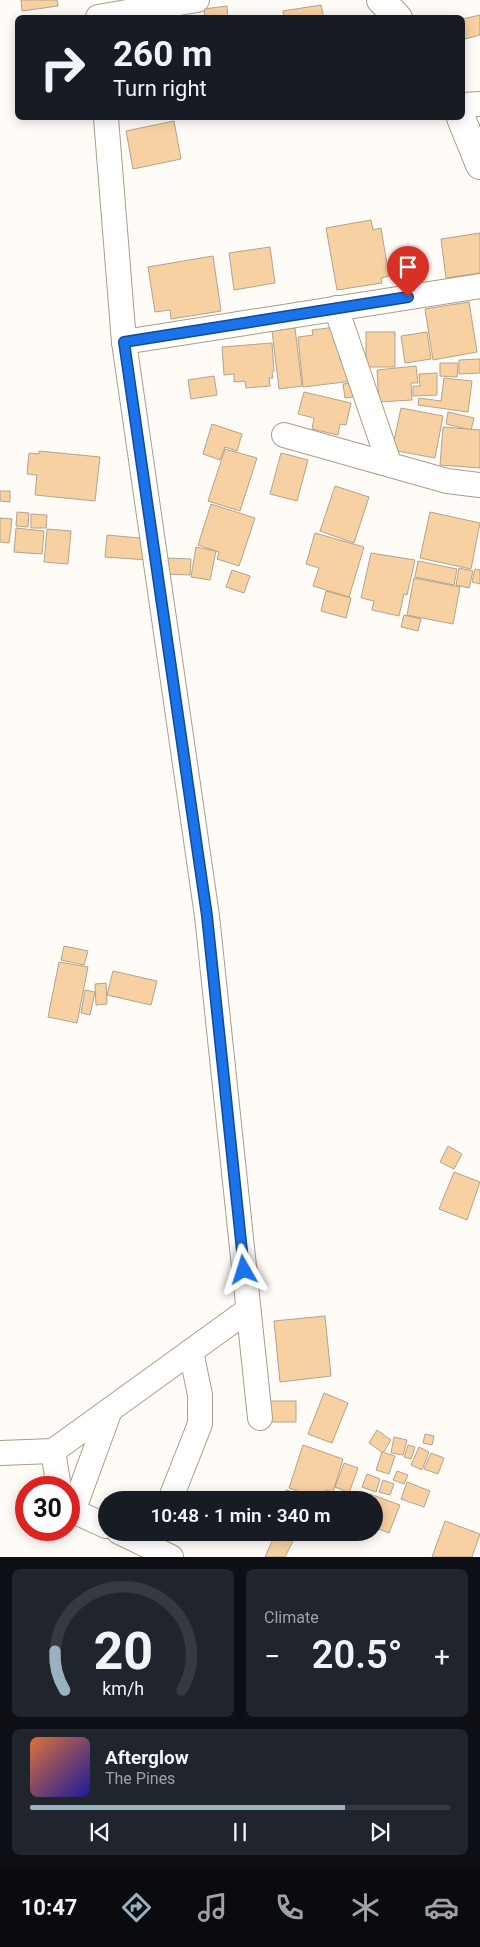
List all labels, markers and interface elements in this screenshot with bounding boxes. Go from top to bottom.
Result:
text: 260 m [113,34,212,75]
icon: right [30,35,95,100]
text: Turn right [113,76,207,101]
pin [387,246,429,297]
icon: arrive [394,253,422,281]
position arrow [217,1243,269,1295]
speed limit sign: 30 [15,1476,80,1541]
text: 10:48 · 1 min · 340 m [150,1504,331,1527]
text: Climate [264,1608,319,1627]
text: 20 [93,1621,153,1682]
text: 20.5° [312,1633,402,1677]
text: − [264,1640,280,1673]
text: + [434,1640,450,1673]
text: km/h [102,1678,144,1699]
text: Afterglow [105,1746,189,1769]
text: The Pines [105,1769,175,1788]
icon: previous [86,1818,114,1846]
icon: pause [226,1818,254,1846]
icon: next [366,1818,394,1846]
icon: directions [119,1890,154,1925]
icon: music [195,1890,230,1925]
icon: phone [272,1890,307,1925]
icon: climate [348,1890,383,1925]
icon: car [424,1890,459,1925]
text: 10:47 [21,1895,77,1920]

